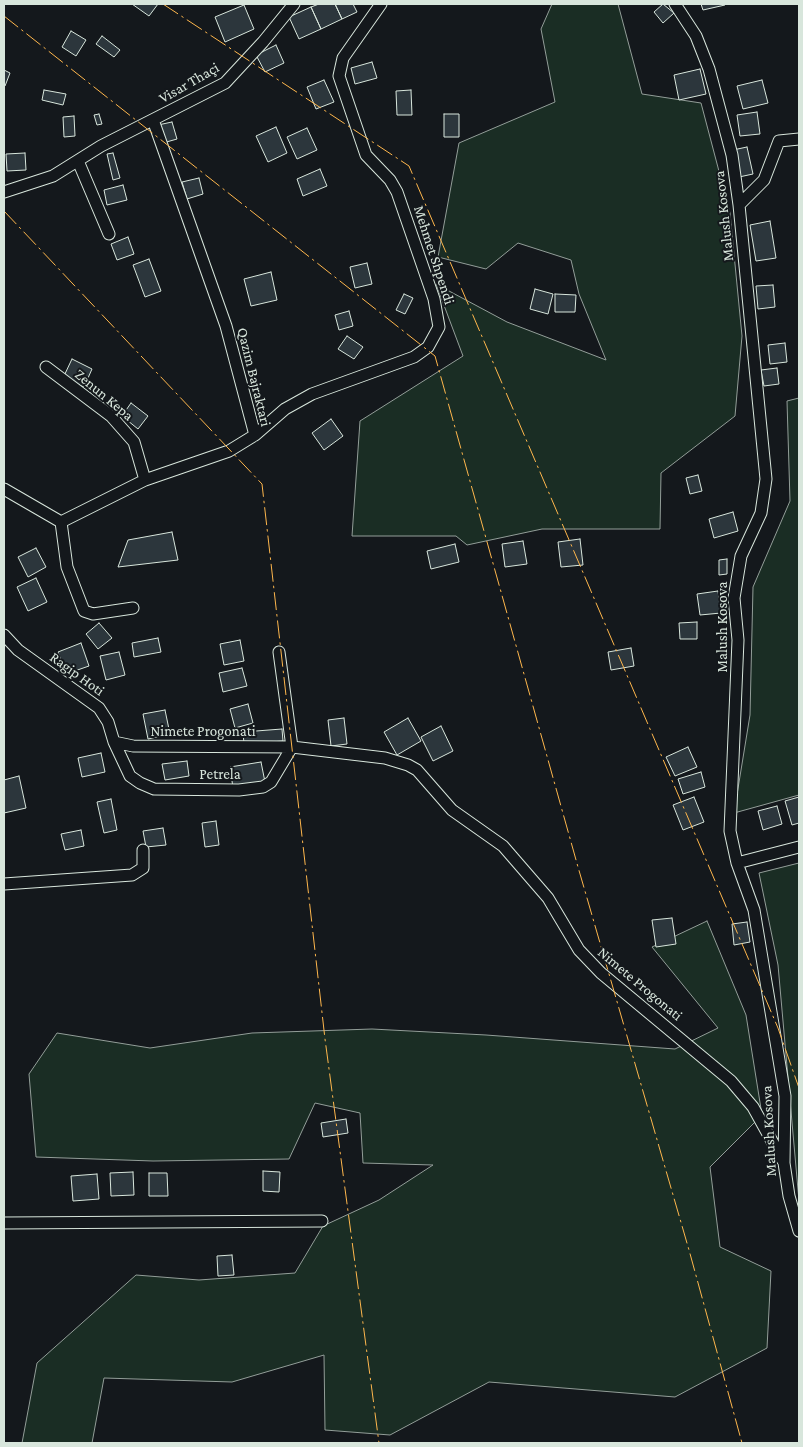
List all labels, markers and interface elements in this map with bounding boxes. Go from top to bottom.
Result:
street label: Visar Thaçi [156,59,222,107]
street label: Malush Kosova [710,170,738,262]
street label: Mehmet Shpendi [410,203,458,307]
street label: Qazim Bajraktari [233,326,275,428]
street label: Zenun Kepa [71,365,137,425]
street label: Malush Kosova [713,582,731,672]
street label: Ragip Hoti [46,648,108,700]
street label: Nimete Progonati [150,722,256,740]
street label: Petrela [199,765,241,783]
street label: Nimete Progonati [594,943,686,1025]
street label: Malush Kosova [758,1085,780,1177]

